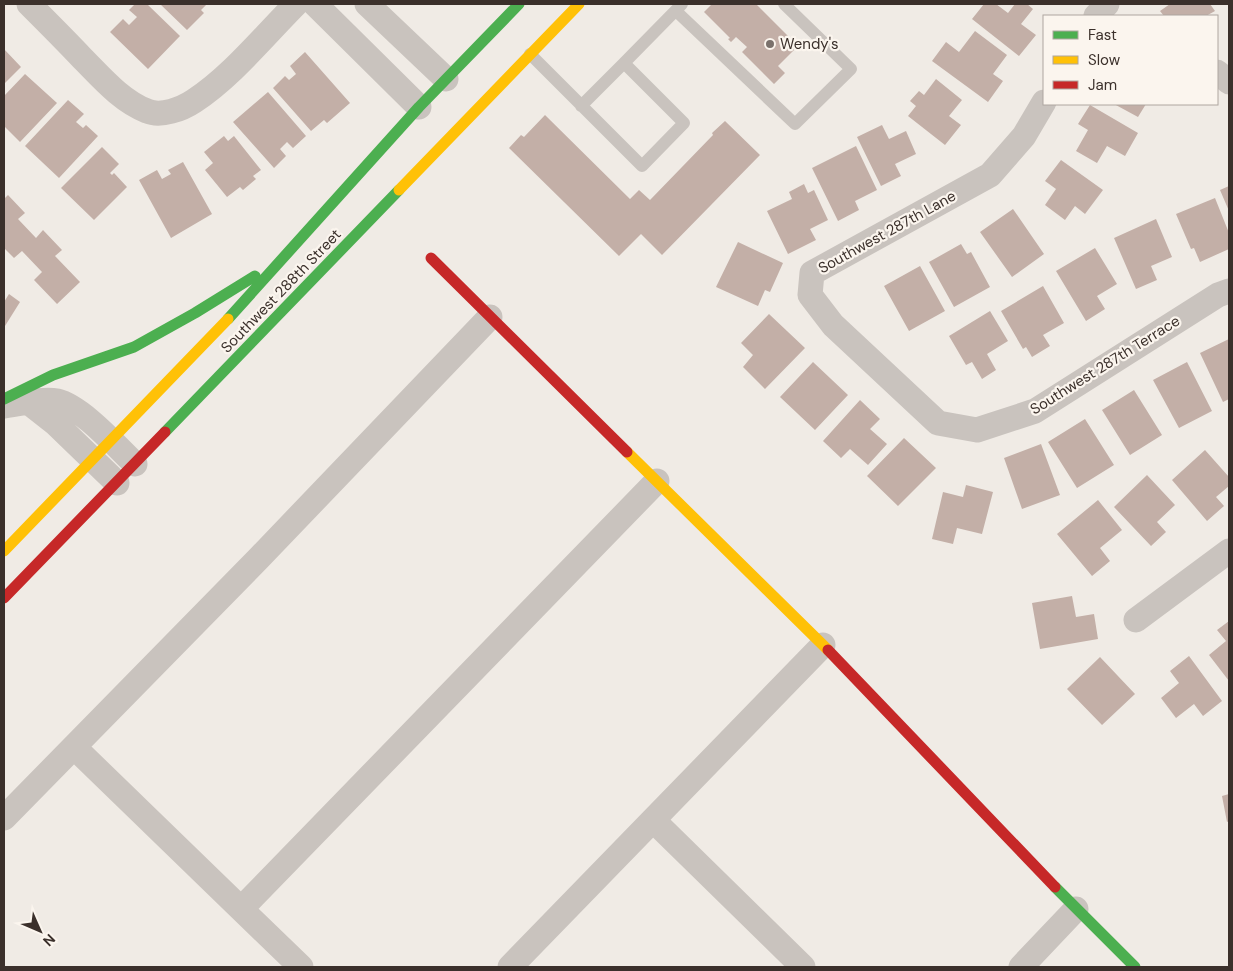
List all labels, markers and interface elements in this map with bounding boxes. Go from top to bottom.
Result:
legend [1043,15,1218,105]
text: Fast [1088,25,1117,45]
place label: Wendy's [780,34,839,54]
marker: Wendy's [764,38,776,50]
text: Slow [1088,50,1121,70]
text: Jam [1088,75,1117,95]
street label: Southwest 287th Lane [815,186,959,278]
street label: Southwest 288th Street [216,225,346,357]
street label: Southwest 287th Terrace [1026,311,1184,419]
north arrow [15,906,65,956]
text: N [39,930,59,950]

